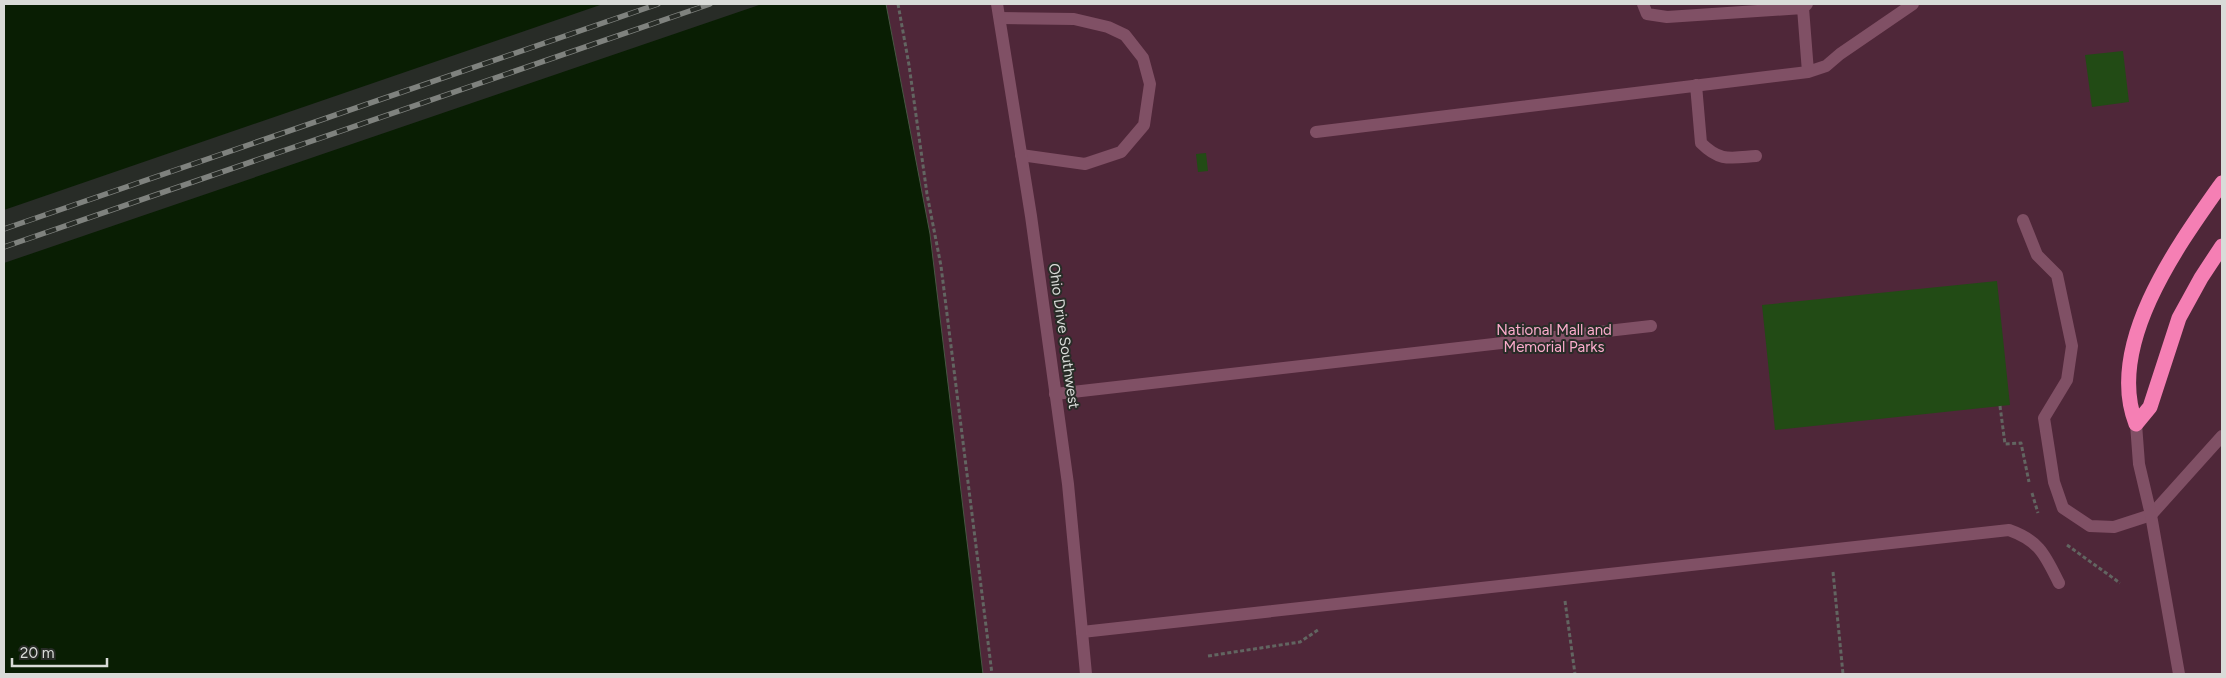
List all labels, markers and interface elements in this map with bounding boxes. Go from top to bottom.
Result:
street label: Ohio Drive Southwest [1045,262,1083,410]
park label: National Mall and Memorial Parks [1496,321,1612,356]
scale bar [12,636,108,668]
text: 20 m [20,644,54,662]

